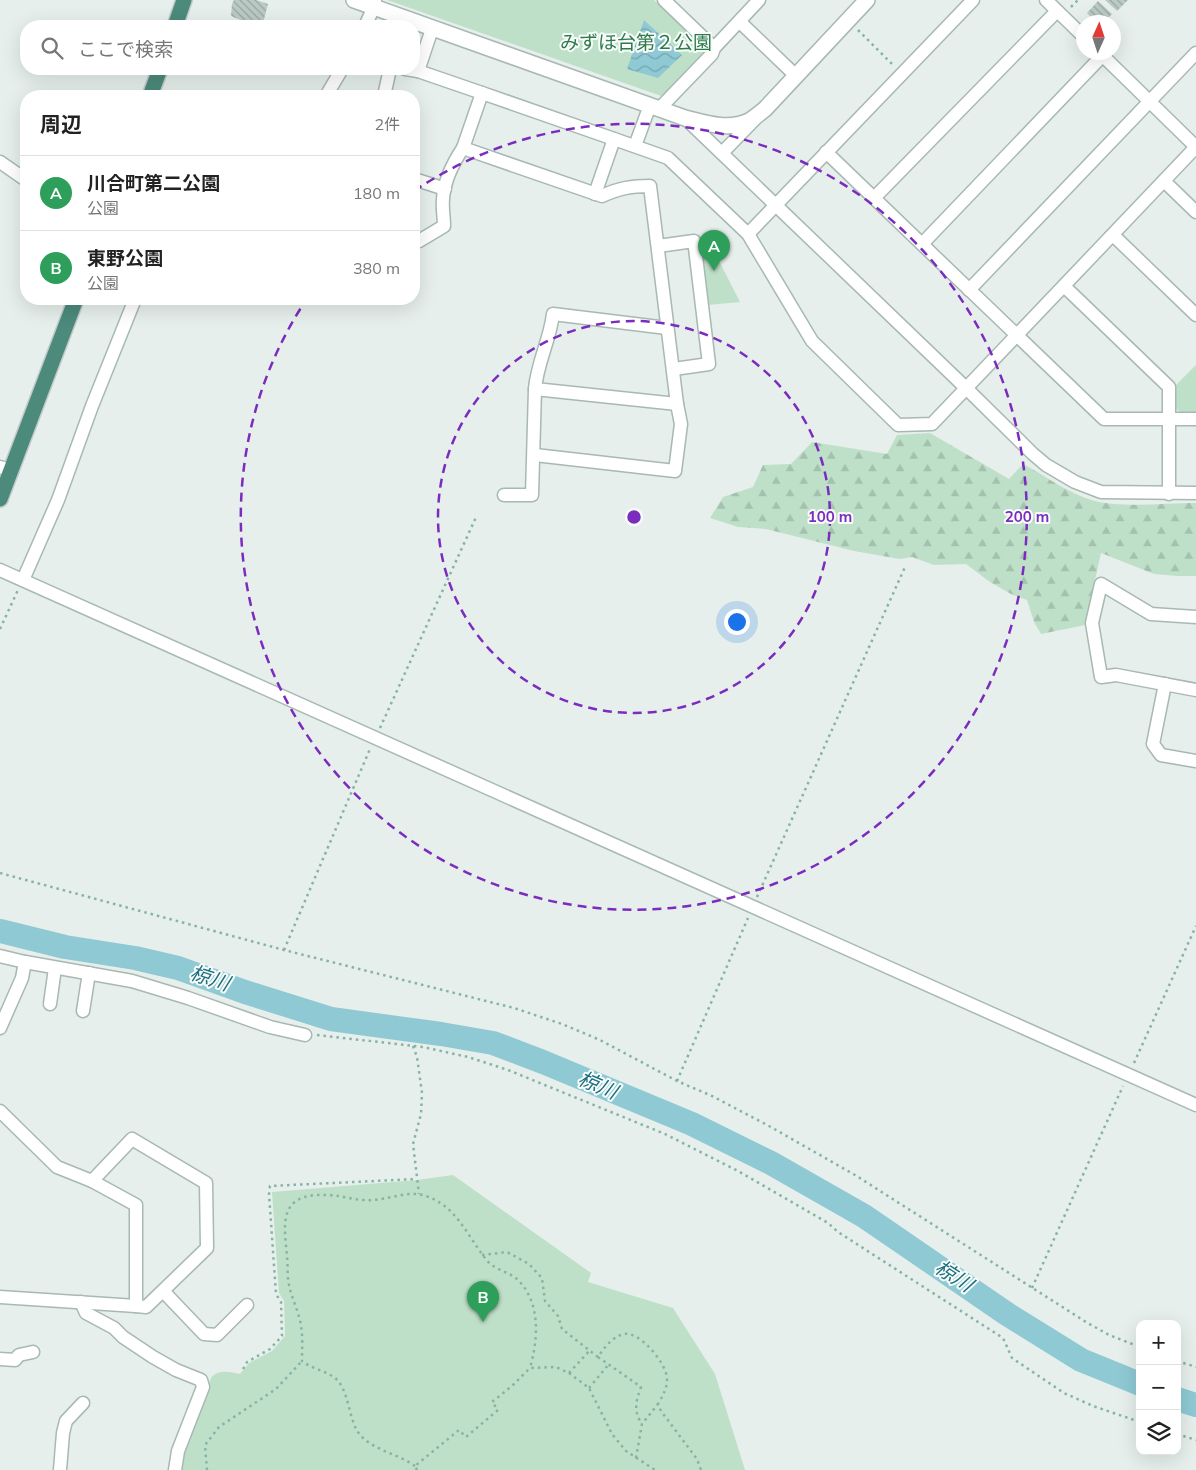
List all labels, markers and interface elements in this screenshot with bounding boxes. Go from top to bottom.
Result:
north arrow [1076,15,1121,60]
search box [20,20,420,75]
park label: みずほ台第２公園 [560,30,712,54]
icon: search [38,34,66,62]
text: ここで検索 [78,37,173,61]
text: 周辺 [40,111,82,137]
text: 2件 [374,114,400,134]
text: 川合町第二公園 [87,171,220,195]
text: A [50,183,62,203]
text: 180 m [353,183,400,203]
text: 公園 [87,198,119,218]
pin: A [698,230,730,271]
text: 東野公園 [87,246,163,270]
text: B [50,258,62,278]
text: 380 m [353,258,400,278]
text: 公園 [87,273,119,293]
text: 100 m [808,507,852,526]
text: 200 m [1005,507,1049,526]
centre of rings [625,508,643,526]
your location [724,609,750,635]
water label: 椋川 [187,959,235,996]
water label: 椋川 [575,1065,623,1105]
water label: 椋川 [931,1254,980,1298]
pin: B [467,1281,499,1322]
map controls [1136,1320,1181,1455]
button: + [1136,1320,1181,1365]
button: − [1136,1365,1181,1410]
button: layers [1136,1410,1181,1455]

